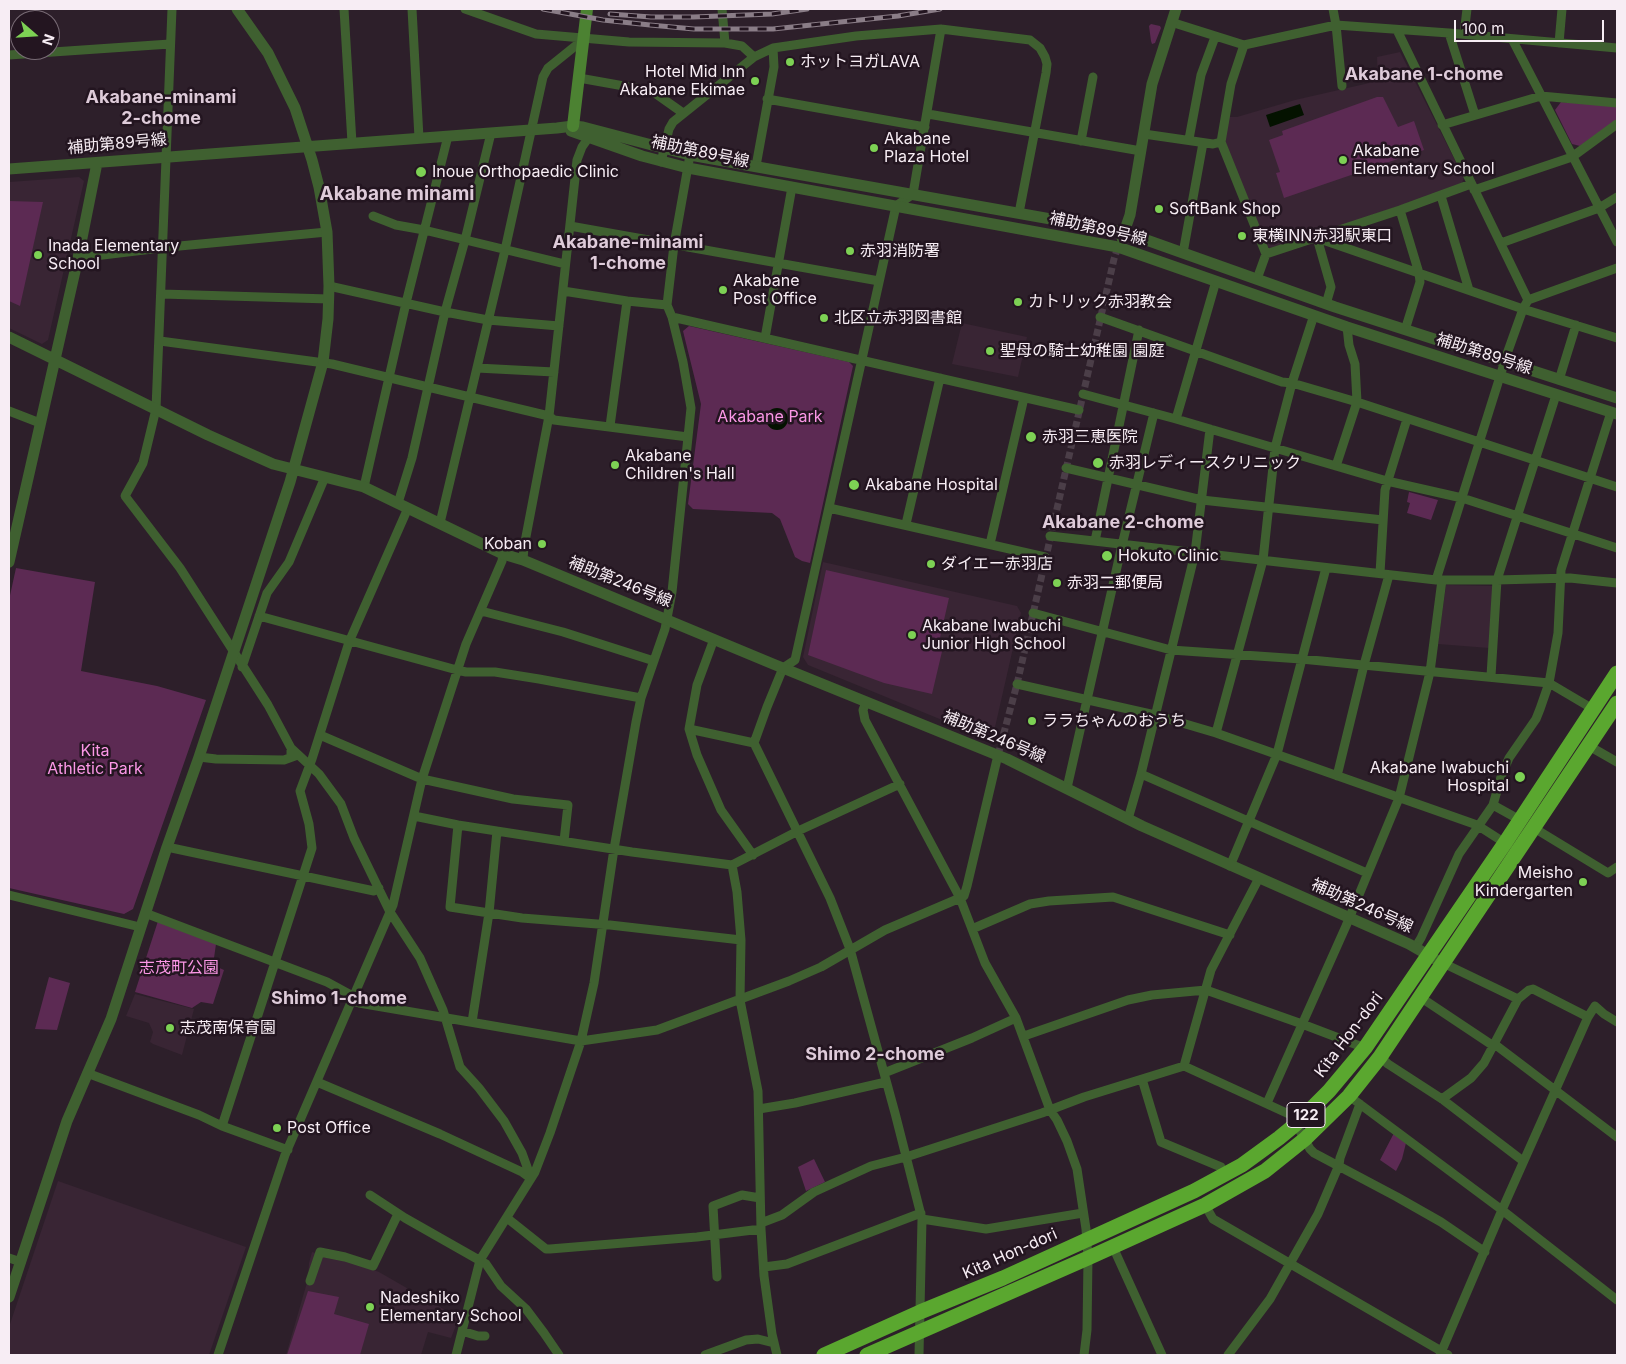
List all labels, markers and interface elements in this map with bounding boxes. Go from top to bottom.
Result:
north arrow [10,10,60,60]
scale bar [1456,10,1606,42]
text: 100 m [1462,19,1504,38]
text: N [39,32,58,48]
place label: ホットヨガLAVA [800,52,920,72]
marker: ホットヨガLAVA [784,56,796,68]
place label: Hotel Mid Inn Akabane Ekimae [619,62,745,100]
district label: Akabane 1-chome [1345,64,1503,86]
marker: Hotel Mid Inn Akabane Ekimae [749,75,761,87]
district label: Akabane-minami 2-chome [86,87,236,130]
place label: Akabane Plaza Hotel [884,129,969,167]
street label: 補助第89号線 [66,130,168,158]
street label: 補助第89号線 [649,132,751,172]
place label: Akabane Elementary School [1353,141,1495,179]
marker: Akabane Plaza Hotel [868,142,880,154]
marker: Akabane Elementary School [1337,154,1349,166]
place label: Inoue Orthopaedic Clinic [432,162,619,182]
marker: Inoue Orthopaedic Clinic [414,165,428,179]
district label: Akabane minami [320,183,474,205]
place label: SoftBank Shop [1169,199,1281,219]
marker: SoftBank Shop [1153,203,1165,215]
street label: 補助第89号線 [1047,208,1149,250]
place label: 東横INN赤羽駅東口 [1252,226,1392,246]
marker: 東横INN赤羽駅東口 [1236,230,1248,242]
district label: Akabane-minami 1-chome [553,232,703,274]
place label: Inada Elementary School [48,236,179,274]
place label: 赤羽消防署 [860,241,940,261]
marker: 赤羽消防署 [844,245,856,257]
marker: Inada Elementary School [32,249,44,261]
place label: Akabane Post Office [733,271,817,309]
marker: Akabane Post Office [717,284,729,296]
place label: カトリック赤羽教会 [1028,292,1172,312]
marker: カトリック赤羽教会 [1012,296,1024,308]
place label: 北区立赤羽図書館 [834,308,962,328]
marker: 北区立赤羽図書館 [818,312,830,324]
street label: 補助第89号線 [1434,329,1534,379]
place label: 聖母の騎士幼稚園 園庭 [1000,341,1164,361]
marker: 聖母の騎士幼稚園 園庭 [984,345,996,357]
park label: Akabane Park [717,407,823,427]
place label: 赤羽三恵医院 [1042,427,1138,447]
marker: 赤羽三恵医院 [1024,430,1038,444]
place label: Akabane Children's Hall [625,446,735,484]
place label: 赤羽レディースクリニック [1109,453,1301,473]
marker: 赤羽レディースクリニック [1091,456,1105,470]
marker: Akabane Children's Hall [609,459,621,471]
place label: Akabane Hospital [865,475,998,495]
marker: Akabane Hospital [847,478,861,492]
district label: Akabane 2-chome [1042,512,1204,534]
place label: Koban [484,534,532,554]
marker: Koban [536,538,548,550]
place label: Hokuto Clinic [1118,546,1219,566]
marker: Hokuto Clinic [1100,549,1114,563]
street label: 補助第246号線 [566,553,674,611]
place label: ダイエー赤羽店 [941,554,1053,574]
marker: ダイエー赤羽店 [925,558,937,570]
place label: 赤羽二郵便局 [1067,573,1163,593]
marker: 赤羽二郵便局 [1051,577,1063,589]
place label: Akabane Iwabuchi Junior High School [922,616,1066,654]
marker: Akabane Iwabuchi Junior High School [906,629,918,641]
street label: 補助第246号線 [940,707,1048,767]
place label: ララちゃんのおうち [1042,711,1186,731]
marker: ララちゃんのおうち [1026,715,1038,727]
park label: Kita Athletic Park [47,741,143,779]
place label: Akabane Iwabuchi Hospital [1370,758,1509,796]
marker: Akabane Iwabuchi Hospital [1513,770,1527,784]
place label: Meisho Kindergarten [1475,863,1573,901]
street label: 補助第246号線 [1308,875,1416,937]
marker: Meisho Kindergarten [1577,876,1589,888]
park label: 志茂町公園 [139,958,219,978]
district label: Shimo 1-chome [271,988,407,1010]
street label: Kita Hon-dori [1311,989,1387,1081]
place label: 志茂南保育園 [180,1018,276,1038]
marker: 志茂南保育園 [164,1022,176,1034]
district label: Shimo 2-chome [805,1044,945,1066]
road number: 122 [1287,1102,1325,1128]
place label: Post Office [287,1118,371,1138]
marker: Post Office [271,1122,283,1134]
street label: Kita Hon-dori [960,1225,1060,1283]
place label: Nadeshiko Elementary School [380,1288,522,1326]
marker: Nadeshiko Elementary School [364,1301,376,1313]

